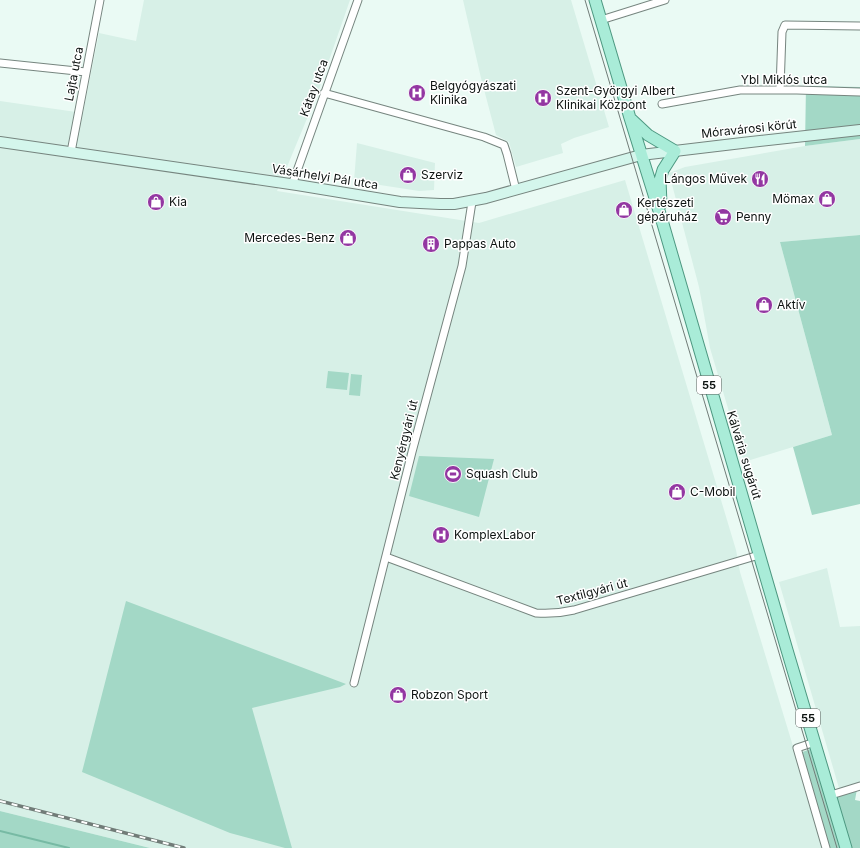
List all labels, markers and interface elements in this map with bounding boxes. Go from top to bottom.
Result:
street label: Lajta utca [61,45,86,102]
street label: Kátay utca [296,57,331,119]
street label: Ybl Miklós utca [741,72,827,87]
place label: Belgyógyászati Klinika [430,78,516,107]
hospital icon: Belgyógyászati Klinika [407,83,427,103]
place label: Szent-Györgyi Albert Klinikai Központ [556,83,675,112]
hospital icon: Szent-Györgyi Albert Klinikai Központ [533,88,553,108]
street label: Móravárosi körút [701,116,797,141]
street label: Vásárhelyi Pál utca [271,161,379,192]
shop icon: Szerviz [398,165,418,185]
place label: Szerviz [421,167,463,182]
restaurant icon: Lángos Művek [750,169,770,189]
place label: Lángos Művek [664,171,747,186]
shop icon: Mömax [817,189,837,209]
place label: Mömax [772,191,814,206]
shop icon: Kia [146,192,166,212]
place label: Kia [169,194,187,209]
place label: Kertészeti gépáruház [637,195,698,224]
shop icon: Kertészeti gépáruház [614,200,634,220]
supermarket icon: Penny [713,207,733,227]
place label: Penny [736,209,772,224]
shop icon: Mercedes-Benz [338,228,358,248]
place label: Mercedes-Benz [244,230,335,245]
building icon: Pappas Auto [421,234,441,254]
place label: Pappas Auto [444,236,516,251]
shop icon: Aktív [754,295,774,315]
place label: Aktív [777,297,806,312]
road number: 55 [697,376,721,394]
street label: Kenyérgyári út [386,398,421,482]
street label: Kálvária sugárút [724,409,765,501]
sports icon: Squash Club [443,464,463,484]
place label: Squash Club [466,466,538,481]
shop icon: C-Mobil [667,482,687,502]
place label: C-Mobil [690,484,735,499]
hospital icon: KomplexLabor [431,525,451,545]
place label: KomplexLabor [454,527,536,542]
street label: Textilgyári út [555,575,629,608]
shop icon: Robzon Sport [388,685,408,705]
place label: Robzon Sport [411,687,488,702]
road number: 55 [796,709,820,727]

